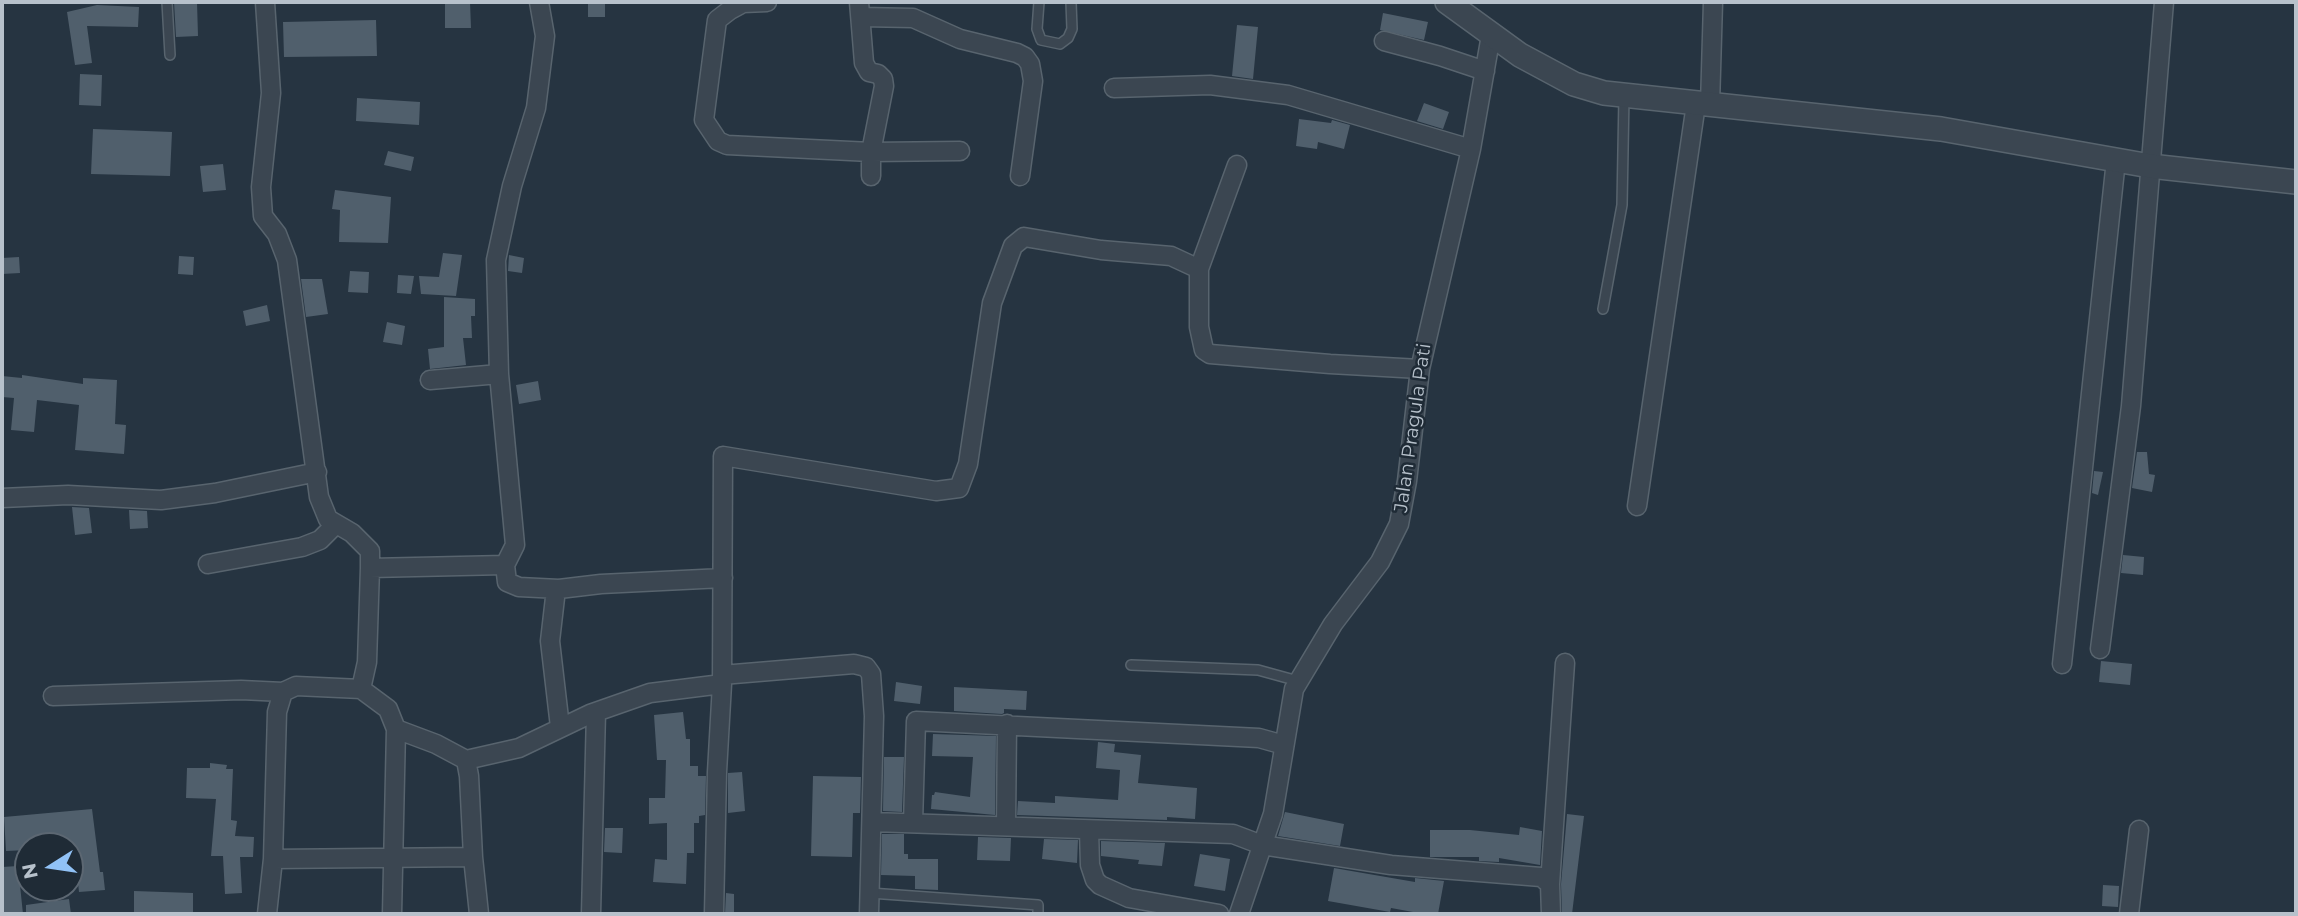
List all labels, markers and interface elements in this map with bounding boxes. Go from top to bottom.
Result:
street label: Jalan Pragula Pati [1390,342,1436,514]
north arrow [14,832,84,902]
text: N [17,861,43,881]

